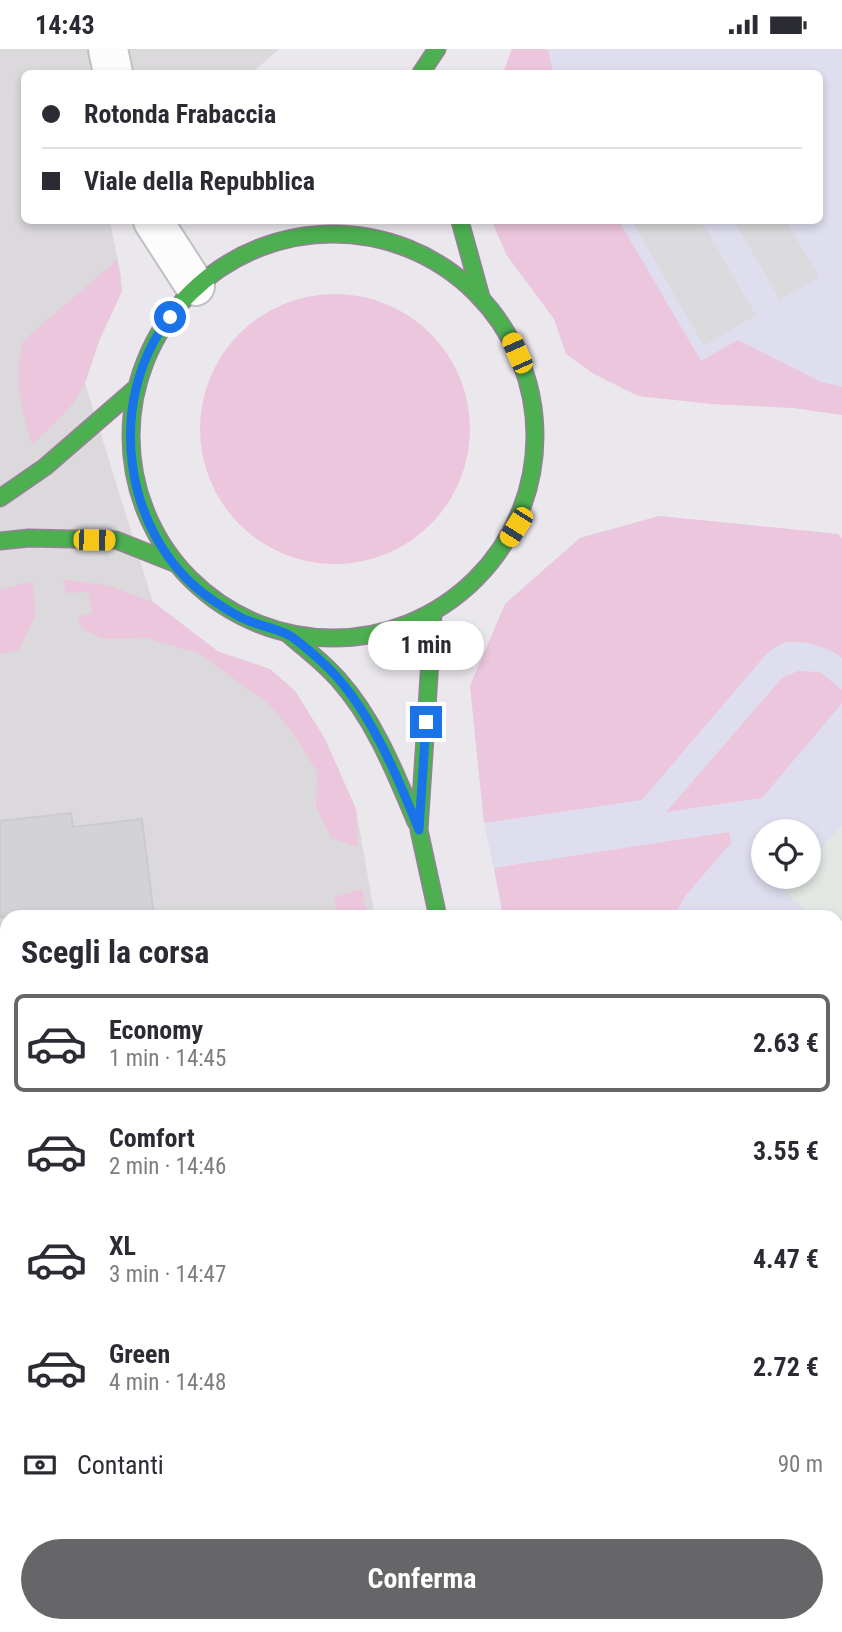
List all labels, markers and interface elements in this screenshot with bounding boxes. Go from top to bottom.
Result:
text: 14:43 [35,10,95,40]
text: Rotonda Frabaccia [84,99,276,129]
text: Viale della Repubblica [84,166,315,196]
route start [154,301,186,333]
car [499,330,536,376]
car [496,504,537,550]
car [73,529,116,551]
callout: 1 min [368,621,484,669]
text: 1 min [400,632,452,659]
route end [410,706,442,738]
map controls [751,819,821,889]
button: locate [751,819,821,889]
text: Scegli la corsa [21,933,209,971]
icon: car [25,1012,88,1075]
text: Economy [109,1015,203,1045]
text: 2.63 € [753,1028,819,1058]
text: 1 min · 14:45 [109,1045,226,1072]
icon: car [25,1120,88,1183]
text: Comfort [109,1123,195,1153]
text: 3.55 € [753,1136,819,1166]
text: 2 min · 14:46 [109,1153,226,1180]
icon: car [25,1228,88,1291]
text: XL [109,1231,136,1261]
text: 4.47 € [753,1244,819,1274]
text: 3 min · 14:47 [109,1261,226,1288]
icon: car [25,1336,88,1399]
text: Green [109,1339,170,1369]
text: 2.72 € [753,1352,819,1382]
text: 4 min · 14:48 [109,1369,226,1396]
icon: cash [21,1446,59,1484]
text: Contanti [77,1450,164,1480]
text: 90 m [778,1451,823,1478]
button: Conferma [21,1539,823,1619]

